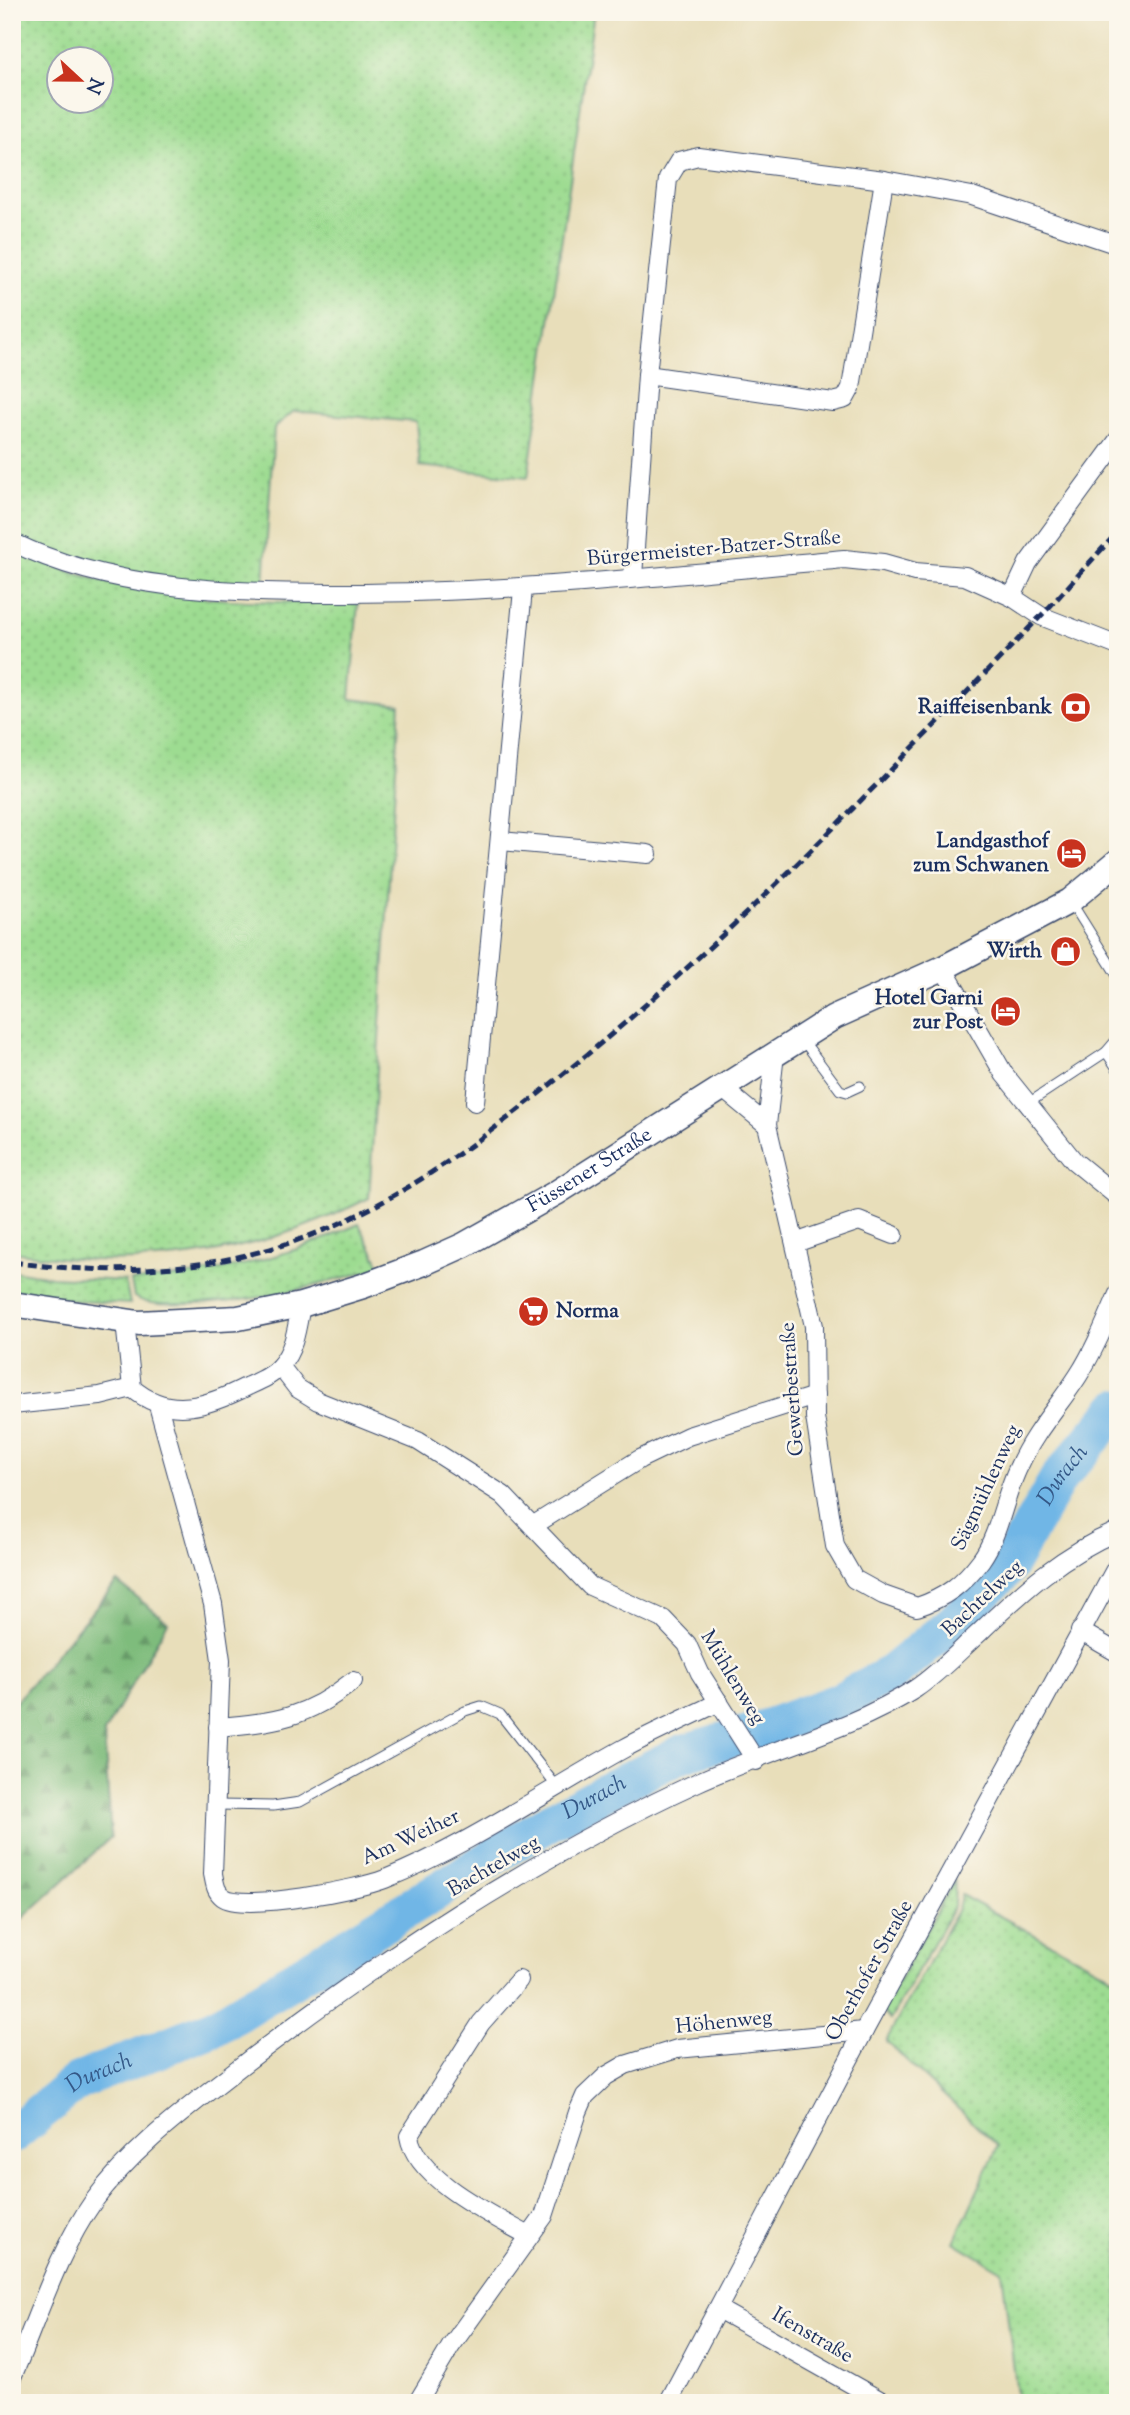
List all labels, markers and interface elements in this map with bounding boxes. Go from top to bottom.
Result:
north arrow [46,46,116,116]
text: N [78,73,109,98]
street label: Bürgermeister-Batzer-Straße [586,523,842,575]
bank icon: Raiffeisenbank [1058,691,1092,725]
place label: Raiffeisenbank [918,693,1053,723]
place label: Landgasthof zum Schwanen [913,827,1051,881]
hotel icon: Landgasthof zum Schwanen [1055,837,1089,871]
shop icon: Wirth [1048,935,1082,969]
place label: Wirth [987,937,1043,967]
place label: Hotel Garni zur Post [875,984,984,1038]
hotel icon: Hotel Garni zur Post [989,994,1023,1028]
street label: Füssener Straße [522,1121,658,1221]
supermarket icon: Norma [516,1295,550,1329]
place label: Norma [556,1297,619,1327]
street label: Gewerbestraße [773,1321,813,1457]
street label: Sägmühlenweg [945,1420,1029,1556]
water label: Durach [1029,1438,1096,1512]
street label: Bachtelweg [936,1553,1030,1645]
street label: Mühlenweg [692,1625,772,1731]
water label: Durach [556,1767,632,1828]
street label: Am Weiher [357,1802,465,1874]
street label: Bachtelweg [442,1829,546,1905]
street label: Oberhofer Straße [819,1895,921,2047]
street label: Höhenweg [674,2003,774,2043]
water label: Durach [59,2045,137,2101]
street label: Ifenstraße [766,2301,858,2371]

